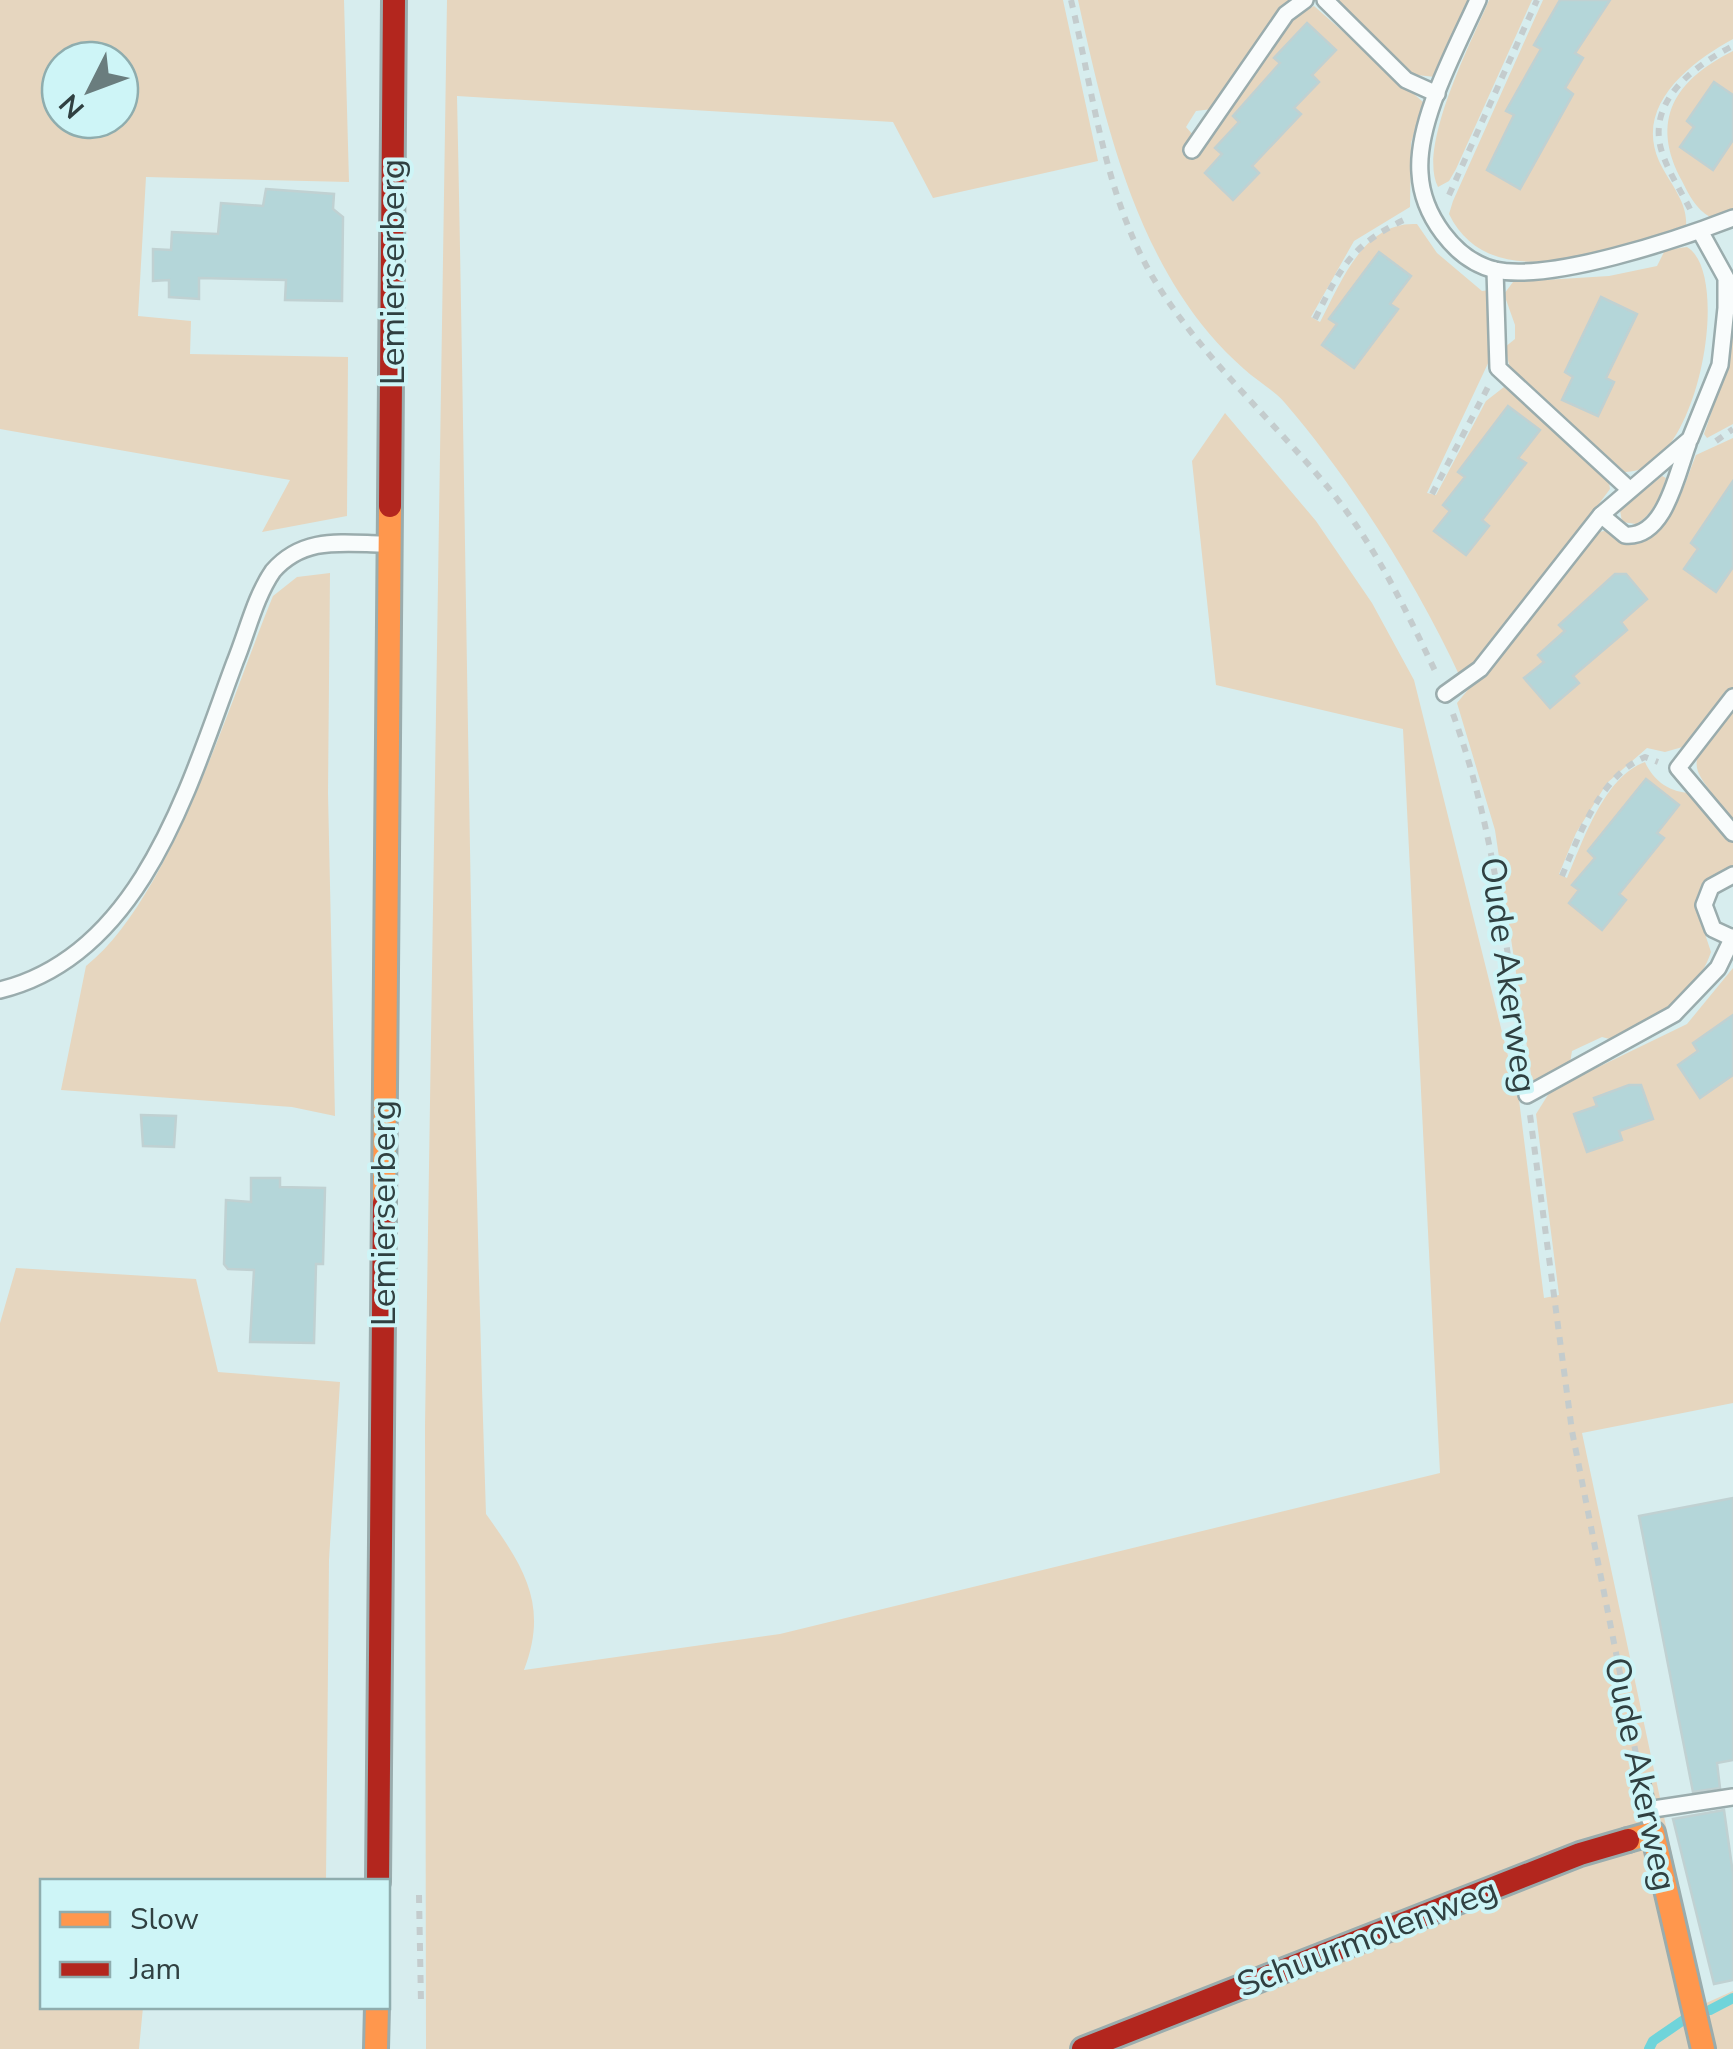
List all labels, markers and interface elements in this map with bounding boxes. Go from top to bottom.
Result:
north arrow [40,40,140,140]
text: N [51,86,93,127]
street label: Lemierserberg [369,159,416,385]
street label: Oude Akerweg [1469,854,1548,1096]
street label: Lemierserberg [360,1100,407,1326]
street label: Oude Akerweg [1593,1653,1688,1895]
street label: Schuurmolenweg [1230,1866,1504,2009]
legend [40,1879,390,2009]
text: Slow [130,1899,199,1940]
text: Jam [129,1949,181,1990]

